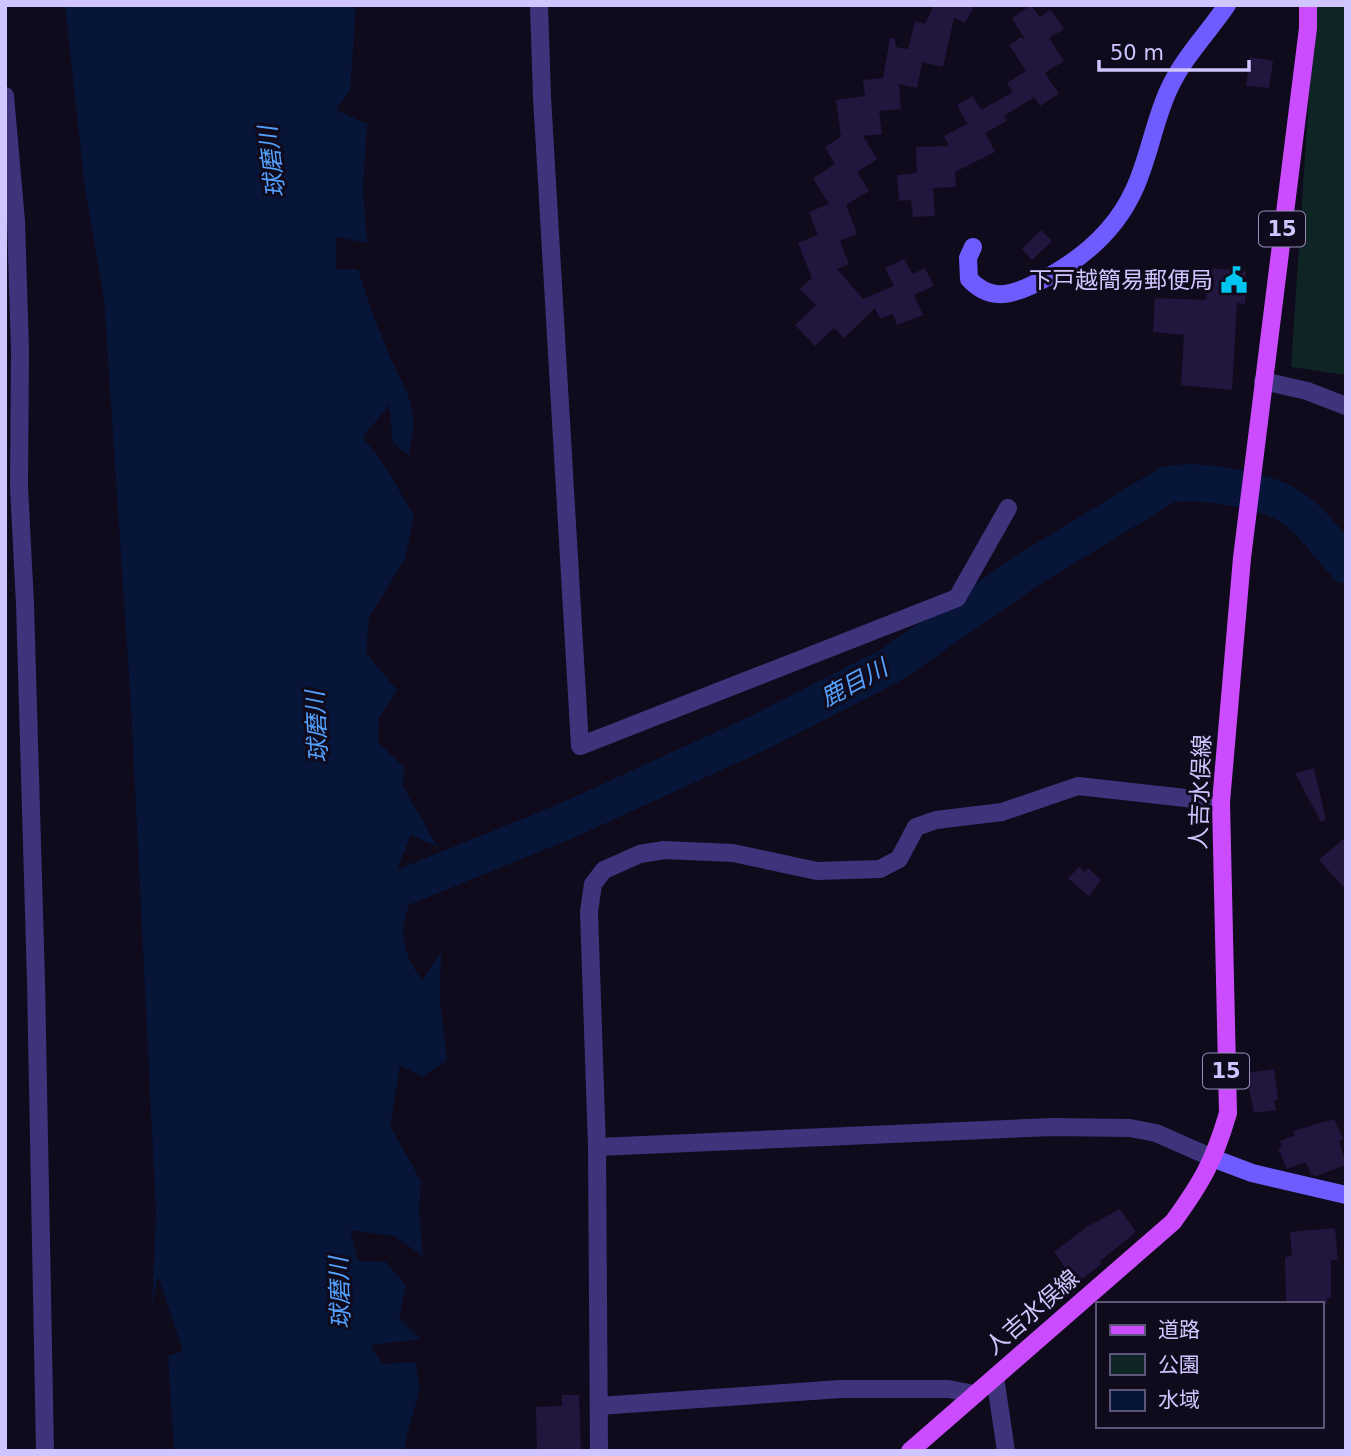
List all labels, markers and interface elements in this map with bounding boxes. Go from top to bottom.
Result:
scale bar [1099,28,1250,72]
text: 50 m [1110,41,1164,65]
water label: 球磨川 [253,122,290,199]
road number: 15 [1259,212,1305,246]
public building icon: 下戸越簡易郵便局 [1219,265,1249,295]
place label: 下戸越簡易郵便局 [1029,267,1213,293]
water label: 鹿目川 [816,652,895,712]
water label: 球磨川 [301,687,333,764]
street label: 人吉水俣線 [1185,734,1215,850]
road number: 15 [1203,1054,1249,1088]
water label: 球磨川 [325,1254,355,1329]
street label: 人吉水俣線 [980,1264,1084,1360]
legend [1096,1302,1323,1428]
text: 道路 [1158,1318,1200,1342]
text: 公園 [1158,1353,1200,1377]
text: 水域 [1158,1388,1200,1412]

